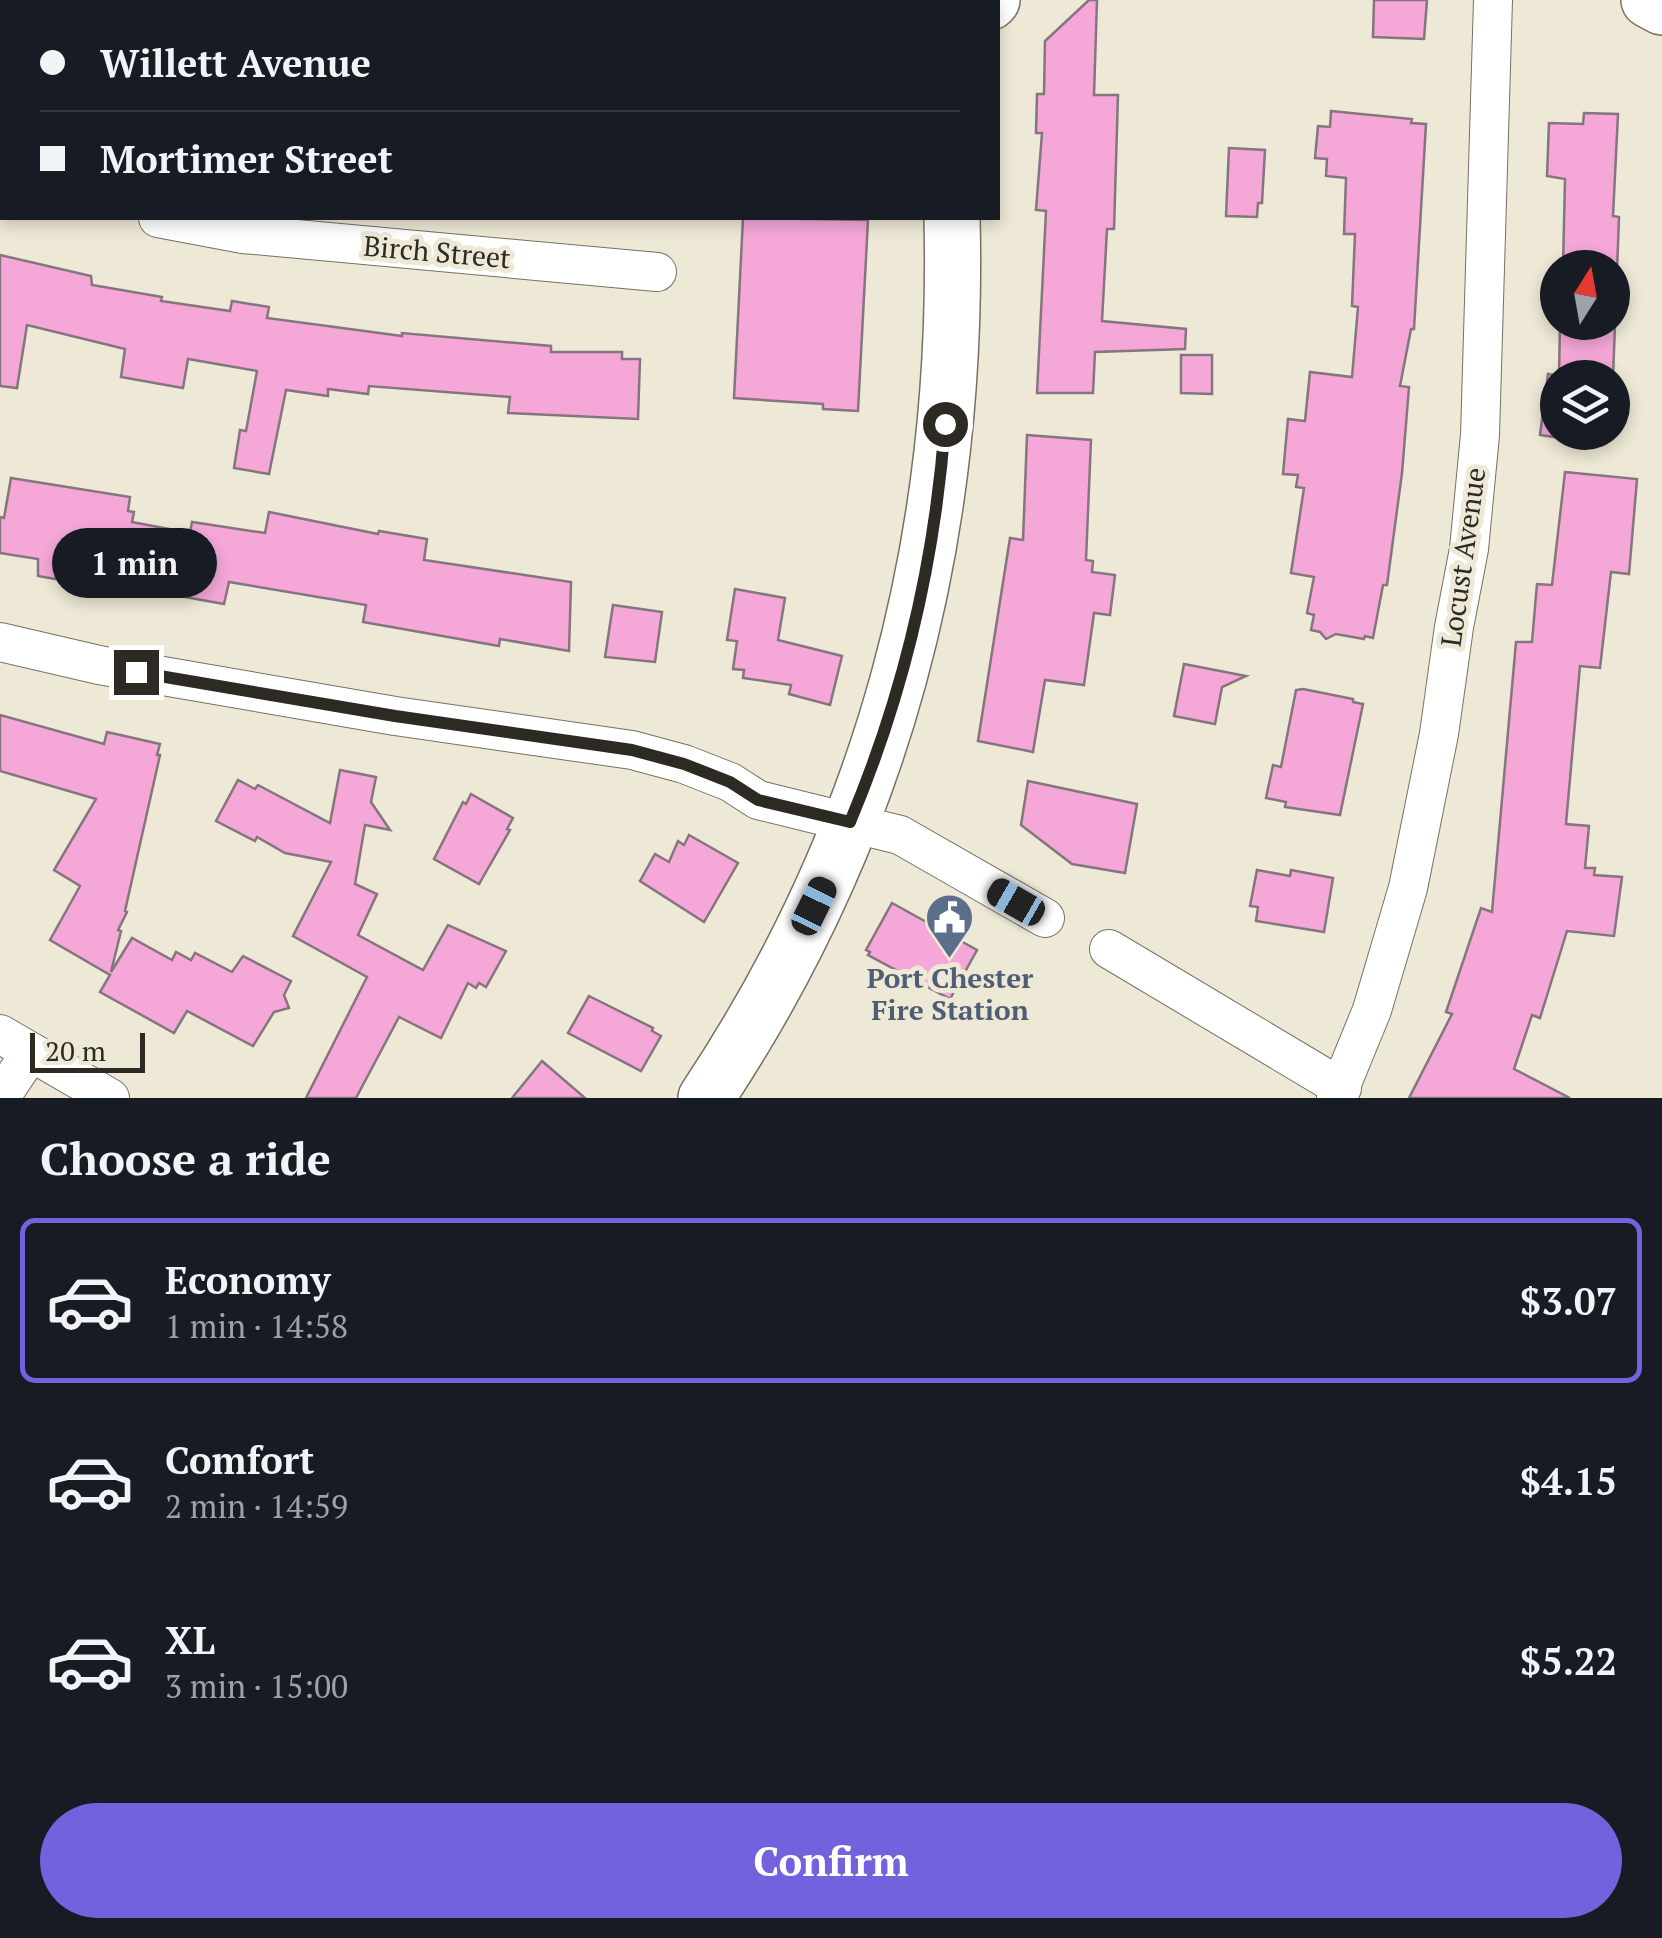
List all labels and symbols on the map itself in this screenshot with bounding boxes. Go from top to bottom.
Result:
street label: Birch Street [362,227,513,276]
north arrow [1540,250,1630,340]
route start [923,402,968,447]
street label: Locust Avenue [1432,465,1493,649]
callout: 1 min [54,527,218,597]
route end [114,650,159,695]
car [787,872,841,940]
car [983,874,1049,930]
public building icon: Port Chester Fire Station [924,892,976,960]
place label: Port Chester Fire Station [867,959,1033,1028]
scale bar [30,1028,145,1072]

